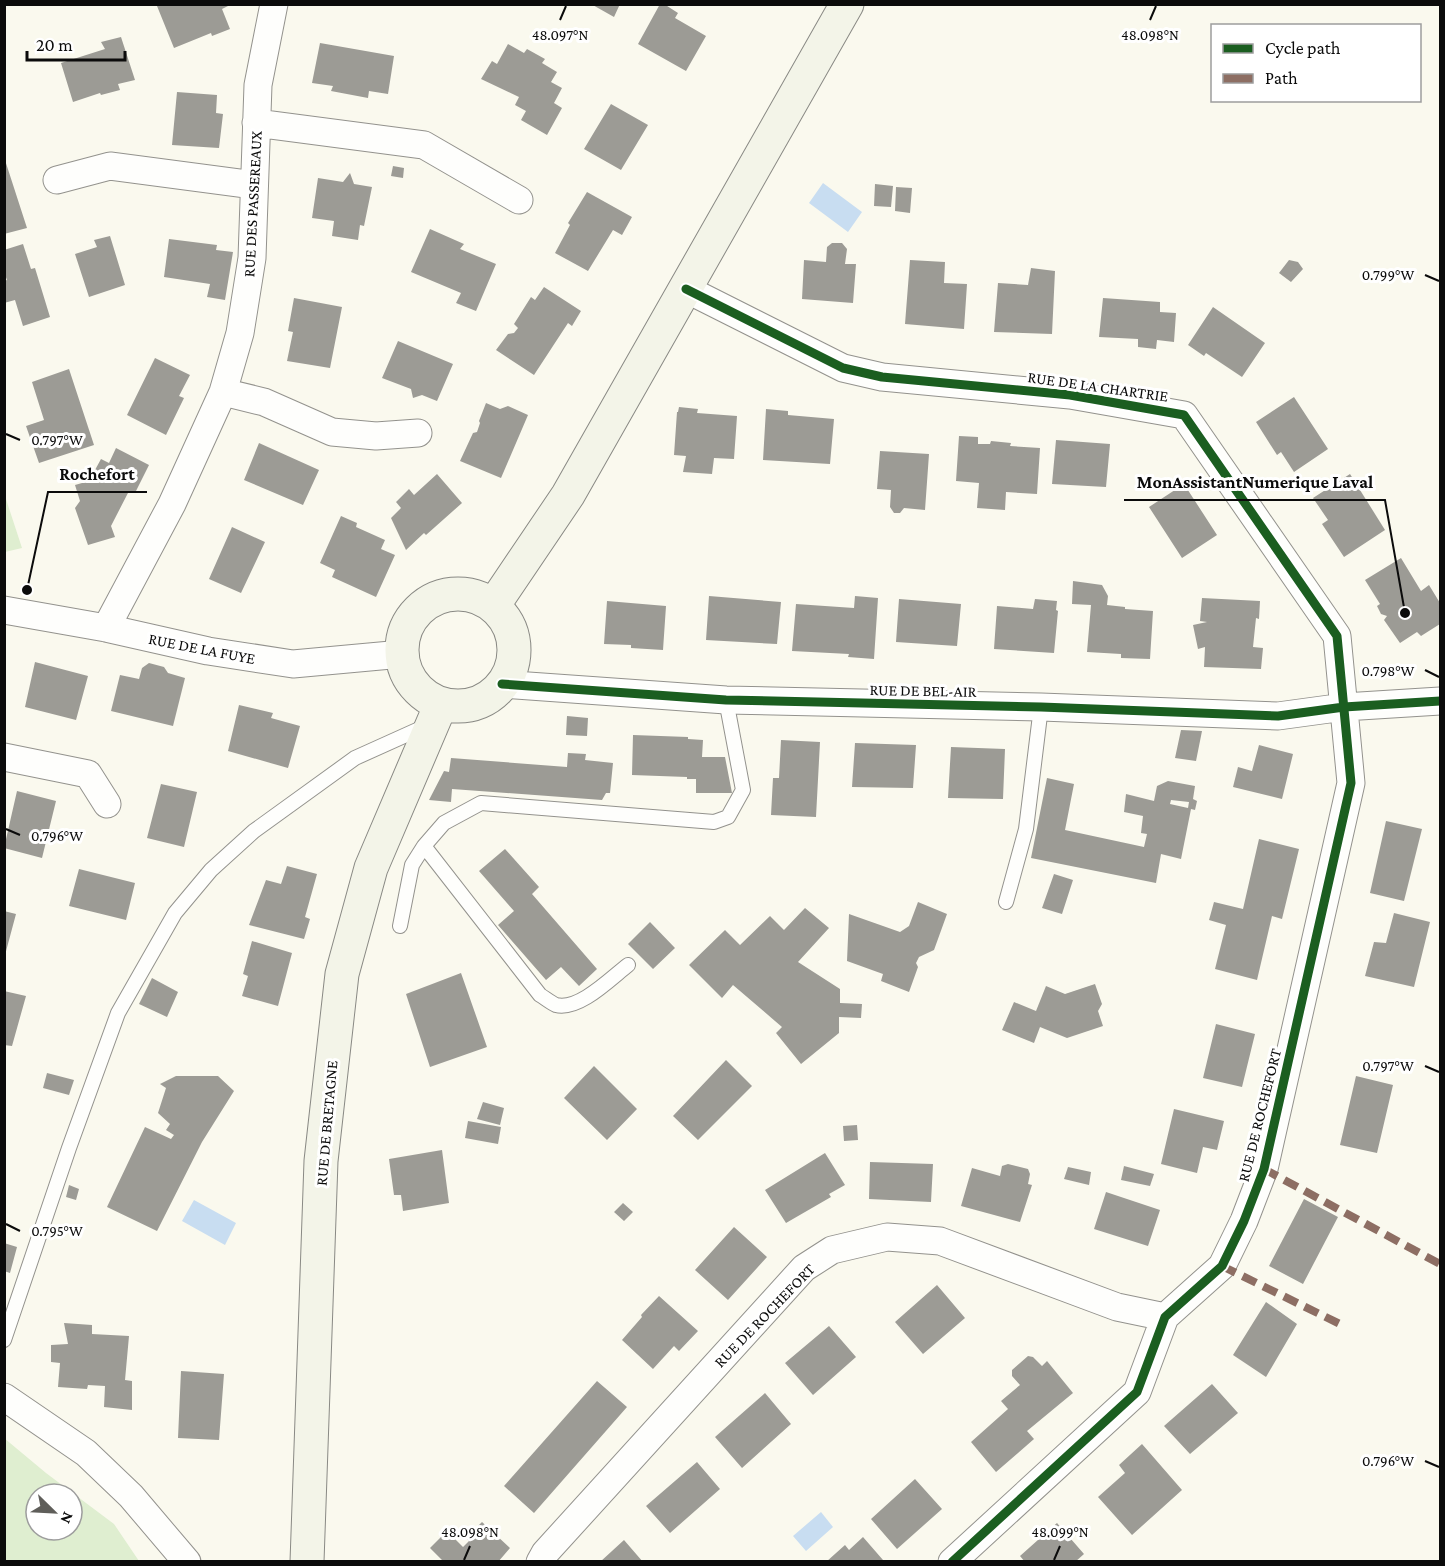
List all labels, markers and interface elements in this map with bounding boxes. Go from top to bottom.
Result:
scale bar [27,24,124,62]
legend [1211,24,1421,102]
text: 48.097°N [532,27,588,43]
text: 48.098°N [1121,27,1179,43]
text: 20 m [36,35,73,55]
text: Cycle path [1265,38,1341,58]
text: Path [1265,68,1298,88]
street label: RUE DES PASSEREAUX [240,130,265,278]
text: 0.799°W [1362,267,1414,283]
street label: RUE DE LA CHARTRIE [1027,368,1170,405]
text: 0.797°W [31,432,83,448]
callout: Rochefort [48,456,147,492]
text: Rochefort [59,464,135,484]
callout: MonAssistantNumerique Laval [1124,464,1385,500]
text: MonAssistantNumerique Laval [1137,472,1373,492]
street label: RUE DE LA FUYE [147,630,257,667]
text: 0.798°W [1362,663,1415,679]
street label: RUE DE BEL-AIR [869,681,977,700]
text: 0.796°W [31,828,83,844]
street label: RUE DE ROCHEFORT [1235,1046,1284,1184]
text: 0.797°W [1362,1058,1414,1074]
street label: RUE DE BRETAGNE [313,1059,340,1186]
text: 0.795°W [31,1223,83,1239]
street label: RUE DE ROCHEFORT [711,1260,818,1370]
text: 0.796°W [1362,1453,1414,1469]
north arrow [24,1482,84,1542]
text: N [57,1509,77,1526]
text: 48.098°N [441,1524,499,1540]
text: 48.099°N [1031,1524,1089,1540]

